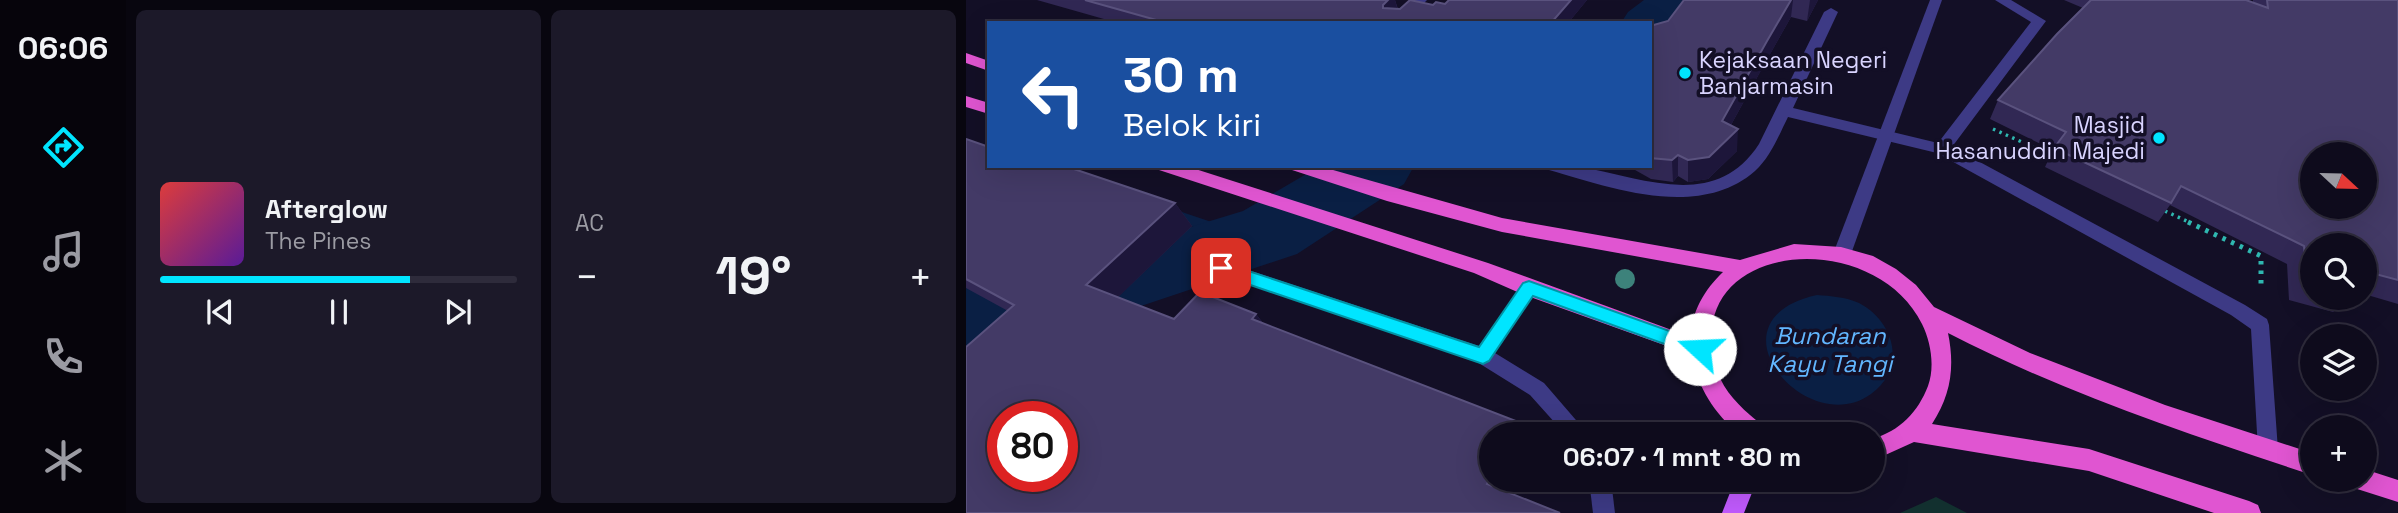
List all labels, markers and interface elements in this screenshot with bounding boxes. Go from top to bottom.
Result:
text: 06:06 [18,28,108,68]
text: 30 m [1123,44,1239,106]
place label: Kejaksaan Negeri Banjarmasin [1699,45,1887,101]
icon: left [1008,49,1099,140]
marker: Kejaksaan Negeri Banjarmasin [1677,65,1693,81]
text: Belok kiri [1123,105,1261,145]
place label: Masjid Hasanuddin Majedi [1935,110,2145,166]
icon: directions [39,123,88,172]
marker: Masjid Hasanuddin Majedi [2151,130,2167,146]
north arrow [2300,142,2376,219]
map controls [2300,142,2377,492]
text: Afterglow [265,192,388,226]
text: AC [575,208,604,238]
text: The Pines [265,226,371,256]
icon: music [39,227,88,276]
button: search [2300,233,2377,310]
pin [1191,238,1251,298]
text: 19° [715,243,792,309]
icon: arrive [1202,249,1240,287]
text: − [575,253,599,301]
text: + [908,253,932,301]
icon: previous [201,293,239,331]
icon: pause [320,293,358,331]
icon: next [439,293,477,331]
position arrow [1663,312,1737,386]
water label: Bundaran Kayu Tangi [1768,320,1896,379]
button: layers [2300,324,2377,401]
icon: phone [39,332,88,381]
speed limit sign: 80 [987,401,1078,492]
button: + [2300,415,2377,492]
icon: climate [39,436,88,485]
text: 06:07 · 1 mnt · 80 m [1563,440,1801,474]

